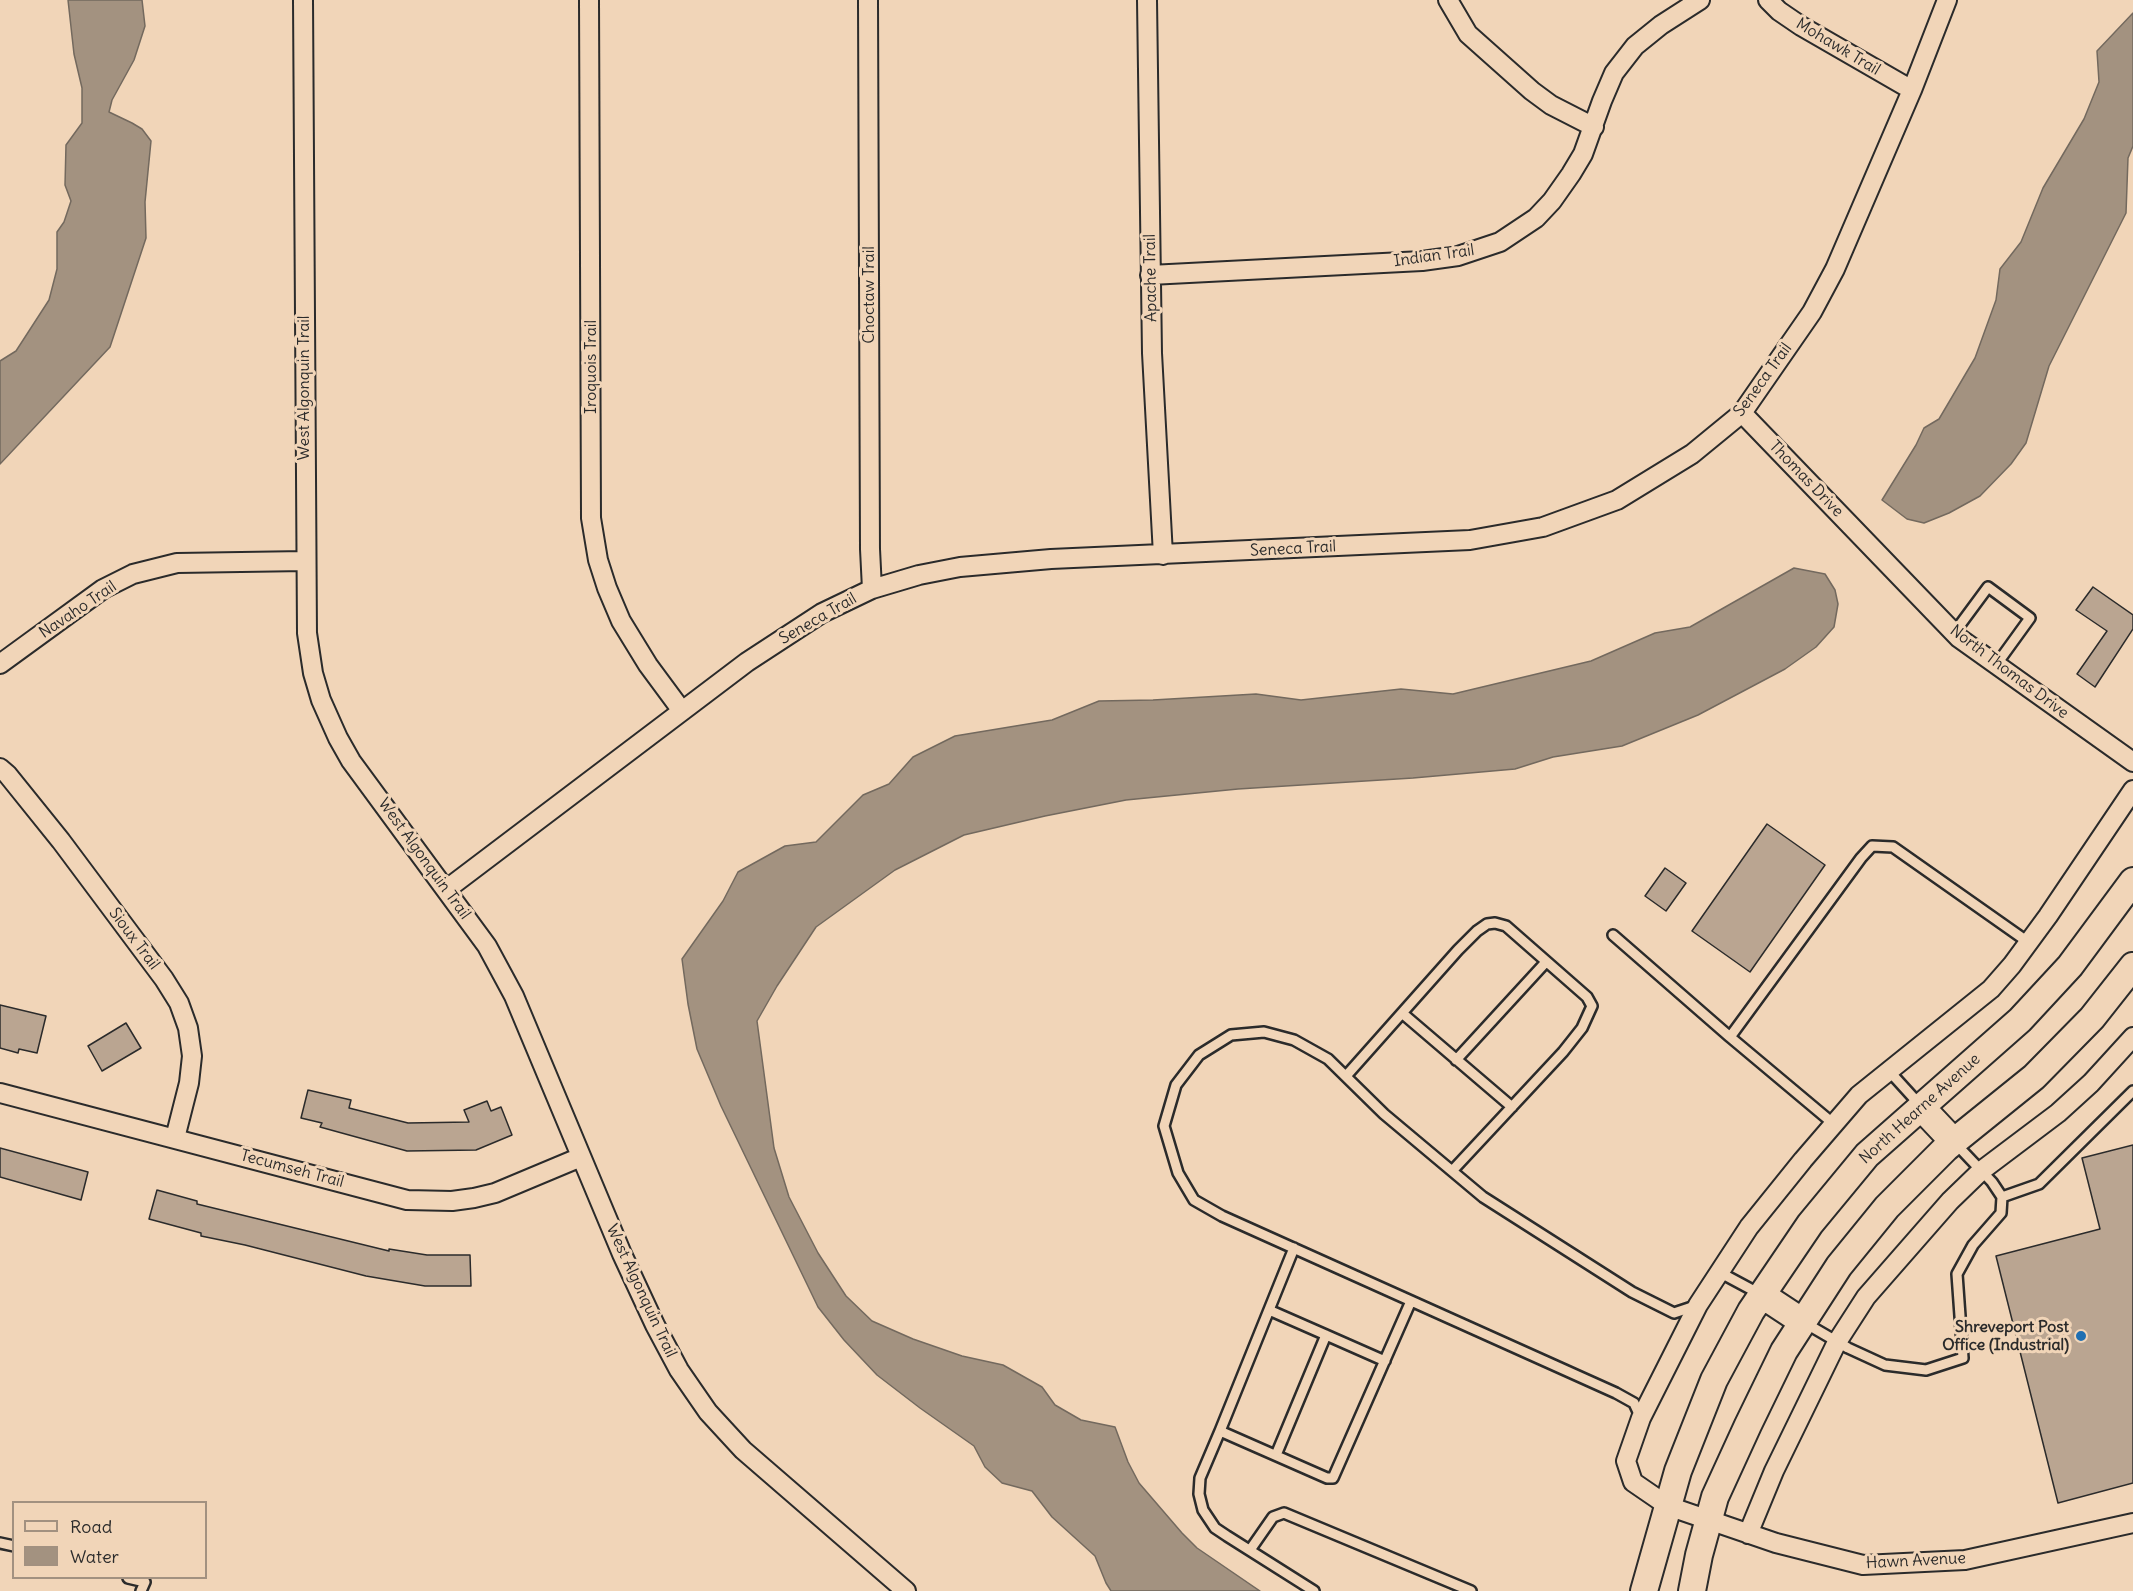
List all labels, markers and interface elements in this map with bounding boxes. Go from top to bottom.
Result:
street label: Mohawk Trail [1792,14,1884,80]
street label: Apache Trail [1141,234,1161,322]
street label: Indian Trail [1392,241,1476,271]
street label: Choctaw Trail [859,246,879,344]
street label: West Algonquin Trail [294,316,314,460]
street label: Iroquois Trail [581,320,601,414]
street label: Seneca Trail [1730,339,1796,421]
street label: Thomas Drive [1765,437,1847,521]
street label: Seneca Trail [1249,537,1337,561]
street label: Navaho Trail [36,577,120,643]
street label: Seneca Trail [776,589,860,649]
street label: North Thomas Drive [1946,621,2072,723]
street label: West Algonquin Trail [374,795,474,923]
street label: Sioux Trail [105,904,163,974]
street label: North Hearne Avenue [1856,1050,1984,1168]
street label: Tecumseh Trail [238,1146,346,1192]
street label: West Algonquin Trail [602,1221,680,1361]
place label: Shreveport Post Office (Industrial) [1942,1317,2069,1355]
marker: Shreveport Post Office (Industrial) [2074,1329,2088,1343]
legend [12,1501,207,1579]
text: Road [70,1515,112,1538]
text: Water [70,1545,119,1568]
street label: Hawn Avenue [1866,1549,1966,1573]

